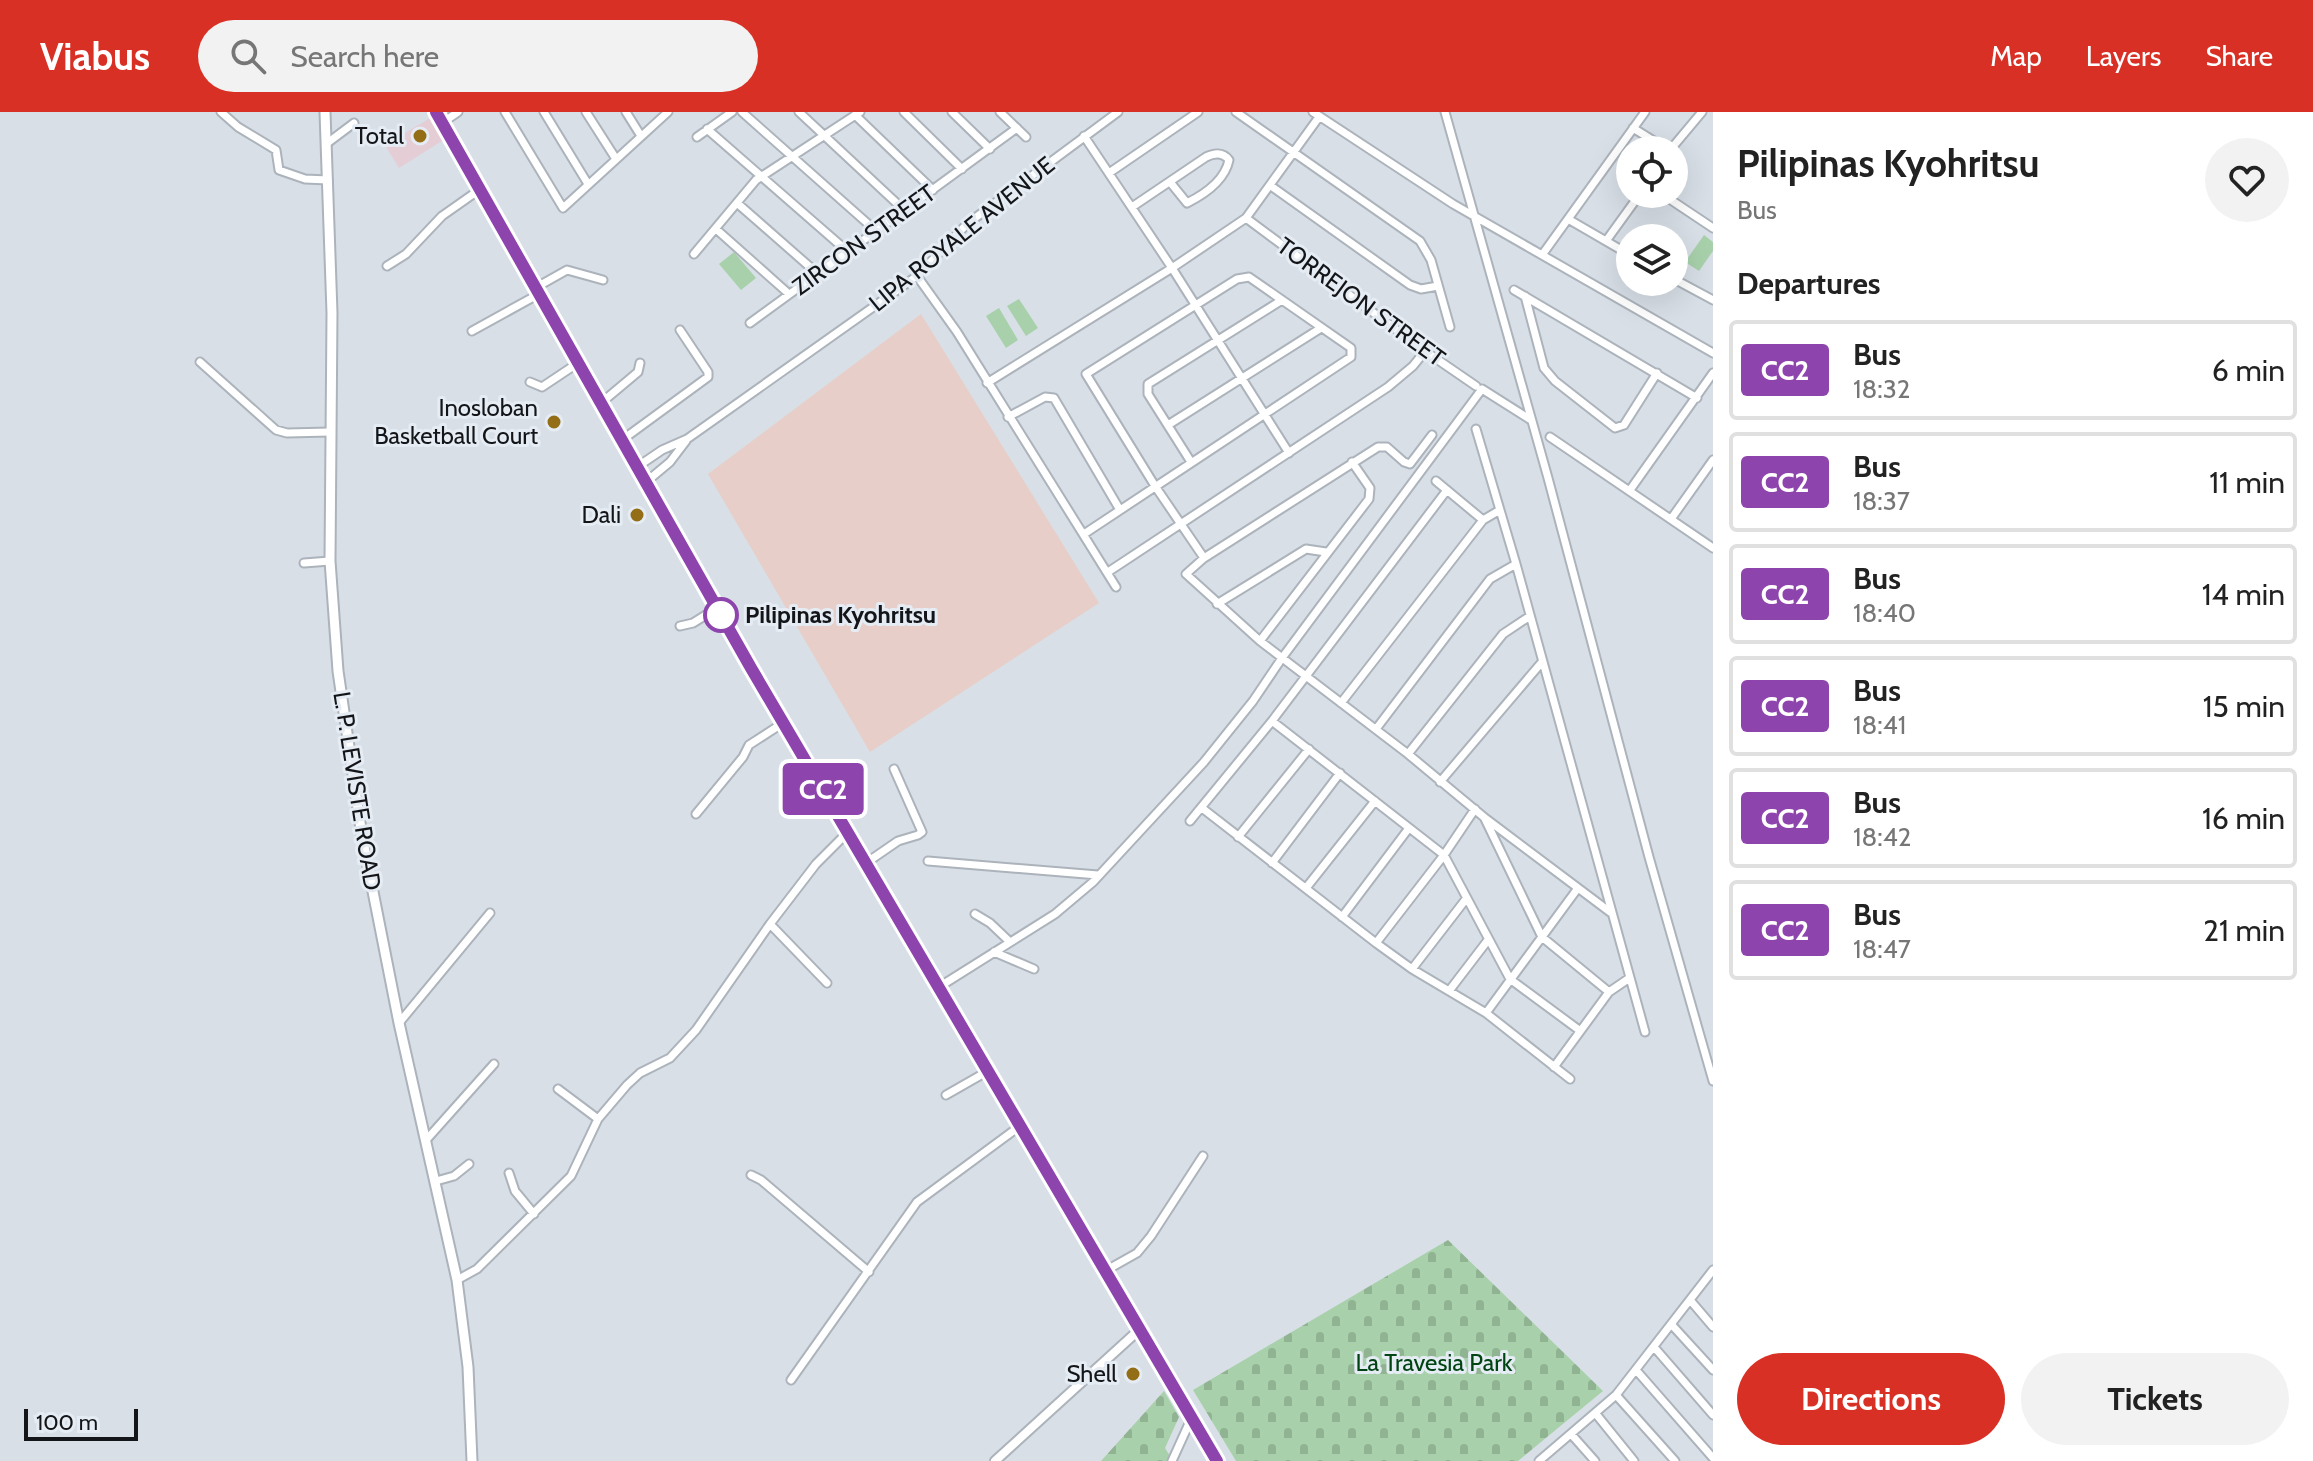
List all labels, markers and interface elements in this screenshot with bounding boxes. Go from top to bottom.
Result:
search box [198,20,758,92]
text: Viabus [40,33,150,80]
icon: search [226,34,270,78]
text: Search here [290,38,439,75]
text: Map [1990,39,2042,73]
text: Layers [2086,39,2161,73]
text: Share [2205,39,2273,73]
place label: Total [355,121,404,150]
marker: Total [411,127,429,145]
map controls [1616,136,1688,296]
button: locate [1616,136,1688,208]
button: heart [2205,138,2289,222]
text: Pilipinas Kyohritsu [1737,140,2040,187]
street label: LIPA ROYALE AVENUE [863,150,1060,317]
street label: ZIRCON STREET [787,178,941,301]
text: Bus [1737,194,1777,226]
button: layers [1616,224,1688,296]
street label: TORREJON STREET [1272,231,1451,372]
text: Departures [1737,265,1881,302]
text: Bus [1853,336,1901,373]
text: 6 min [2212,352,2285,389]
text: CC2 [1761,353,1809,387]
text: 18:32 [1853,373,1910,405]
place label: Inosloban Basketball Court [374,393,538,450]
marker: Inosloban Basketball Court [545,413,563,431]
text: Bus [1853,448,1901,485]
text: 11 min [2209,464,2285,501]
text: CC2 [1761,465,1809,499]
text: 18:37 [1853,485,1910,517]
place label: Dali [581,500,621,529]
marker: Dali [628,506,646,524]
text: Bus [1853,560,1901,597]
text: 14 min [2202,576,2285,613]
text: CC2 [1761,577,1809,611]
text: 18:40 [1853,597,1916,629]
marker: Pilipinas Kyohritsu [704,598,738,632]
place label: Pilipinas Kyohritsu [745,600,936,629]
text: Bus [1853,672,1901,709]
text: 15 min [2203,688,2285,725]
street label: L. P. LEVISTE ROAD [327,689,388,893]
text: CC2 [1761,689,1809,723]
text: 18:41 [1853,709,1906,741]
line badge: CC2 [777,763,869,815]
text: CC2 [799,772,847,806]
text: Bus [1853,784,1901,821]
text: 16 min [2202,800,2285,837]
text: CC2 [1761,801,1809,835]
text: 18:42 [1853,821,1911,853]
text: Bus [1853,896,1901,933]
text: 21 min [2203,912,2285,949]
text: CC2 [1761,913,1809,947]
text: 18:47 [1853,933,1911,965]
park label: La Travesia Park [1355,1348,1513,1377]
button: Directions [1737,1353,2005,1445]
button: Tickets [2021,1353,2289,1445]
place label: Shell [1067,1359,1117,1388]
marker: Shell [1124,1365,1142,1383]
scale bar [24,1405,138,1441]
text: 100 m [36,1409,98,1436]

